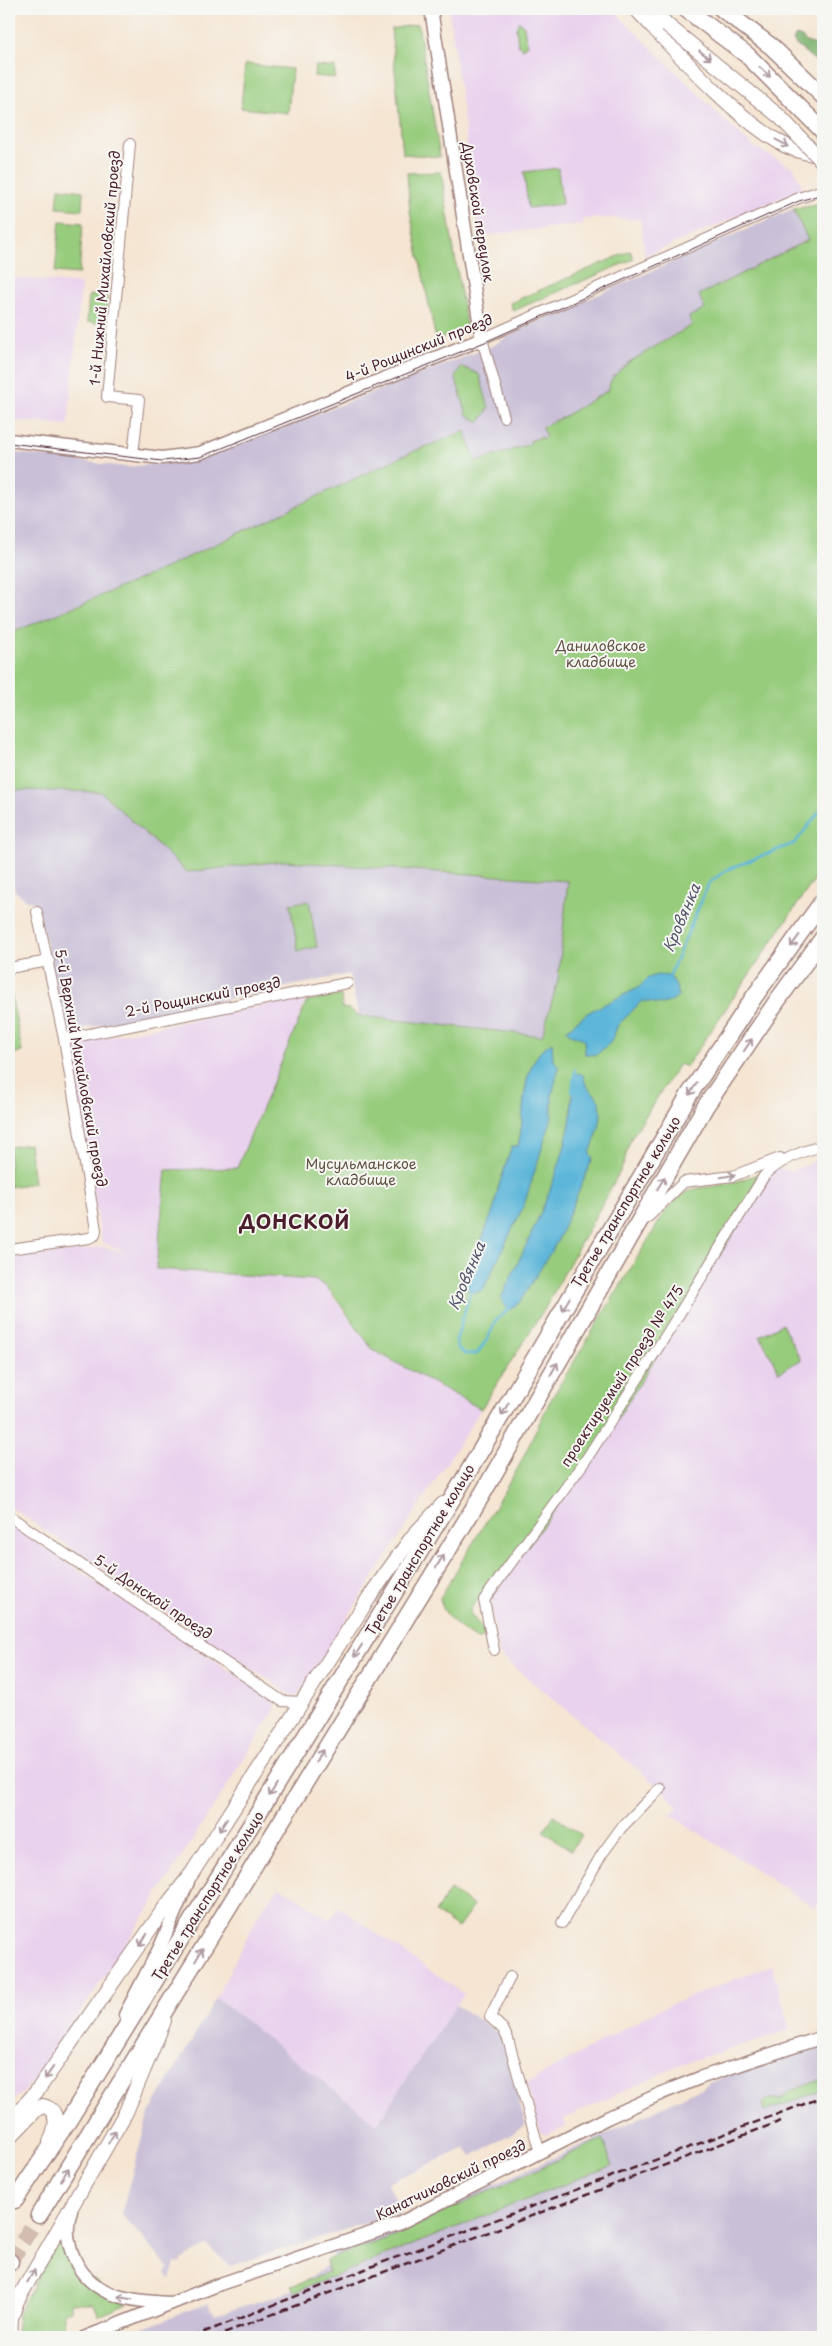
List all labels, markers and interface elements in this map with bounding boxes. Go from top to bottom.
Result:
one-way arrow [698,50,711,61]
one-way arrow [758,66,771,78]
one-way arrow [774,138,789,148]
street label: Духовской переулок [457,139,500,284]
street label: 1-й Нижний Михайловский проезд [84,149,125,386]
street label: 4-й Рощинский проезд [342,308,496,387]
park label: Даниловское кладбище [555,635,646,672]
water label: Кровянка [656,879,706,955]
one-way arrow [790,934,800,948]
street label: 5-й Верхний Михайловский проезд [50,947,113,1189]
street label: 2-й Рощинский проезд [123,971,283,1022]
one-way arrow [742,1038,753,1052]
one-way arrow [688,1082,698,1096]
street label: Третье транспортное кольцо [566,1112,685,1292]
park label: Мусульманское кладбище [305,1153,417,1190]
one-way arrow [720,1171,736,1181]
one-way arrow [657,1176,667,1190]
district label: ДОНСКОЙ [238,1207,351,1235]
water label: Кровянка [441,1237,491,1313]
street label: проектируемый проезд № 475 [555,1281,688,1471]
one-way arrow [560,1297,570,1311]
one-way arrow [549,1361,559,1376]
one-way arrow [499,1402,509,1416]
street label: Третье транспортное кольцо [360,1460,479,1640]
street label: 5-й Донской проезд [90,1549,217,1644]
one-way arrow [435,1555,445,1569]
one-way arrow [352,1644,362,1658]
one-way arrow [315,1750,325,1764]
one-way arrow [267,1782,277,1796]
street label: Третье транспортное кольцо [146,1806,269,1985]
one-way arrow [217,1818,228,1832]
one-way arrow [138,1933,148,1947]
one-way arrow [194,1949,204,1963]
one-way arrow [44,2066,54,2080]
one-way arrow [107,2130,117,2144]
street label: Канатчиковский проезд [372,2134,530,2225]
one-way arrow [60,2167,70,2181]
one-way arrow [26,2268,36,2283]
one-way arrow [117,2293,133,2303]

